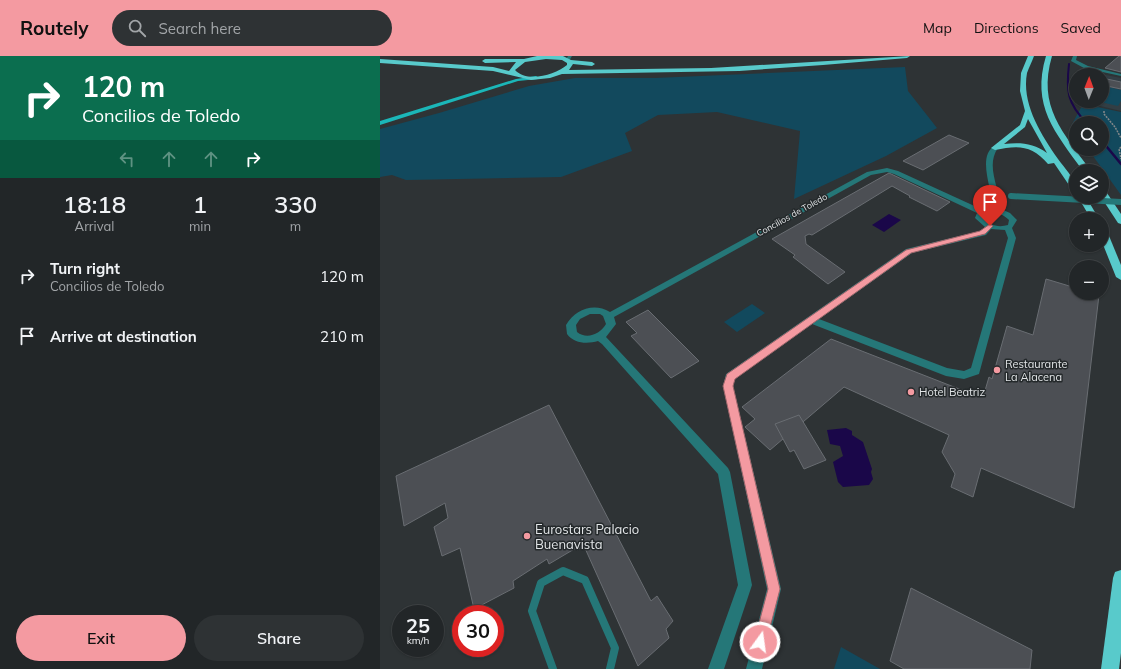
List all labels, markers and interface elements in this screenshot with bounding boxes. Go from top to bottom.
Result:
search box [112,10,392,46]
text: Routely [20,16,88,40]
icon: search [126,17,148,39]
text: Search here [158,19,241,38]
text: Map [923,19,952,37]
text: Directions [974,19,1039,37]
text: Saved [1061,19,1101,37]
north arrow [1069,68,1109,108]
map controls [1069,68,1109,300]
text: 120 m [82,69,165,104]
icon: right [16,72,68,124]
text: Concilios de Toledo [82,104,240,127]
button: search [1069,116,1109,156]
icon: left [116,148,138,170]
icon: ahead [158,148,180,170]
icon: ahead [200,148,222,170]
icon: right [242,148,264,170]
button: layers [1069,164,1109,204]
pin [973,185,1007,226]
text: 18:18 [63,189,126,219]
text: 1 [193,189,207,219]
text: 330 [274,189,317,219]
street label: Concilios de Toledo [754,191,829,239]
icon: arrive [979,191,1001,213]
button: + [1069,212,1109,252]
text: Arrival [75,218,114,234]
text: min [189,218,211,234]
text: m [290,218,301,234]
text: Turn right [50,259,120,278]
button: − [1069,260,1109,300]
icon: right [16,265,38,287]
text: 120 m [320,267,364,286]
text: Concilios de Toledo [50,278,164,294]
icon: arrive [16,325,38,347]
text: Arrive at destination [50,327,197,346]
text: 210 m [320,327,364,346]
place label: Restaurante La Alacena [1005,357,1067,384]
marker: Restaurante La Alacena [992,365,1002,375]
place label: Hotel Beatriz [919,385,985,399]
marker: Hotel Beatriz [906,387,916,397]
place label: Eurostars Palacio Buenavista [535,521,639,552]
marker: Eurostars Palacio Buenavista [522,531,532,541]
speed limit sign: 30 [452,605,504,657]
text: 25 [406,613,430,638]
button: Exit [16,615,186,661]
button: Share [194,615,364,661]
position arrow [739,621,781,663]
text: km/h [407,634,429,647]

